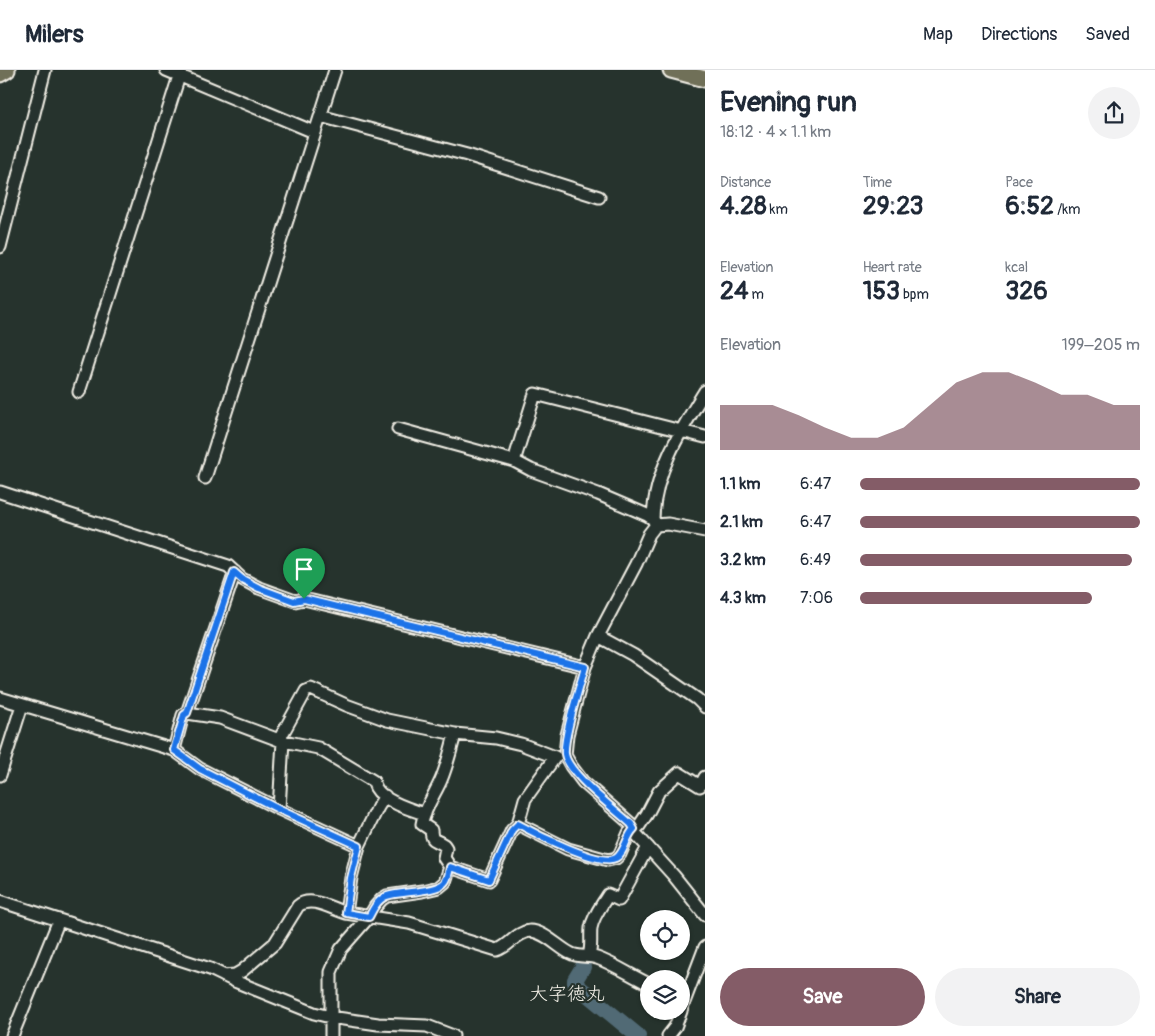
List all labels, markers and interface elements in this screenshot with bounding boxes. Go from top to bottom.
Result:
text: Milers [25,20,83,49]
text: Map [923,23,953,46]
text: Directions [981,23,1057,46]
text: Saved [1085,23,1130,46]
text: Evening run [720,85,857,120]
button: share [1088,87,1140,139]
text: 18:12 · 4 × 1.1 km [720,122,831,142]
text: Distance [720,174,771,191]
text: Time [863,174,892,191]
text: Pace [1005,174,1033,191]
text: 4.28 [720,191,767,222]
text: 29:23 [863,191,923,222]
text: 6:52 [1005,191,1054,222]
text: km [767,201,788,218]
text: /km [1054,201,1080,218]
text: Elevation [720,259,773,276]
text: Heart rate [863,259,922,276]
text: kcal [1005,259,1028,276]
text: 24 [720,276,748,307]
text: 153 [863,276,900,307]
text: 326 [1005,276,1048,307]
text: m [748,286,764,303]
text: bpm [900,286,929,303]
text: Elevation [720,335,781,355]
text: 199–205 m [1062,335,1140,355]
text: 1.1 km [720,474,760,494]
text: 6:47 [800,474,831,494]
text: 2.1 km [720,512,763,532]
text: 6:47 [800,512,831,532]
pin [283,548,325,599]
text: 3.2 km [720,550,766,570]
text: 6:49 [800,550,831,570]
icon: arrive [290,555,318,583]
text: 4.3 km [720,588,766,608]
text: 7:06 [800,588,833,608]
map controls [640,910,690,1020]
button: locate [640,910,690,960]
button: Save [720,968,925,1026]
button: Share [935,968,1140,1026]
button: layers [640,970,690,1020]
district label: 大字徳丸 [529,982,605,1006]

